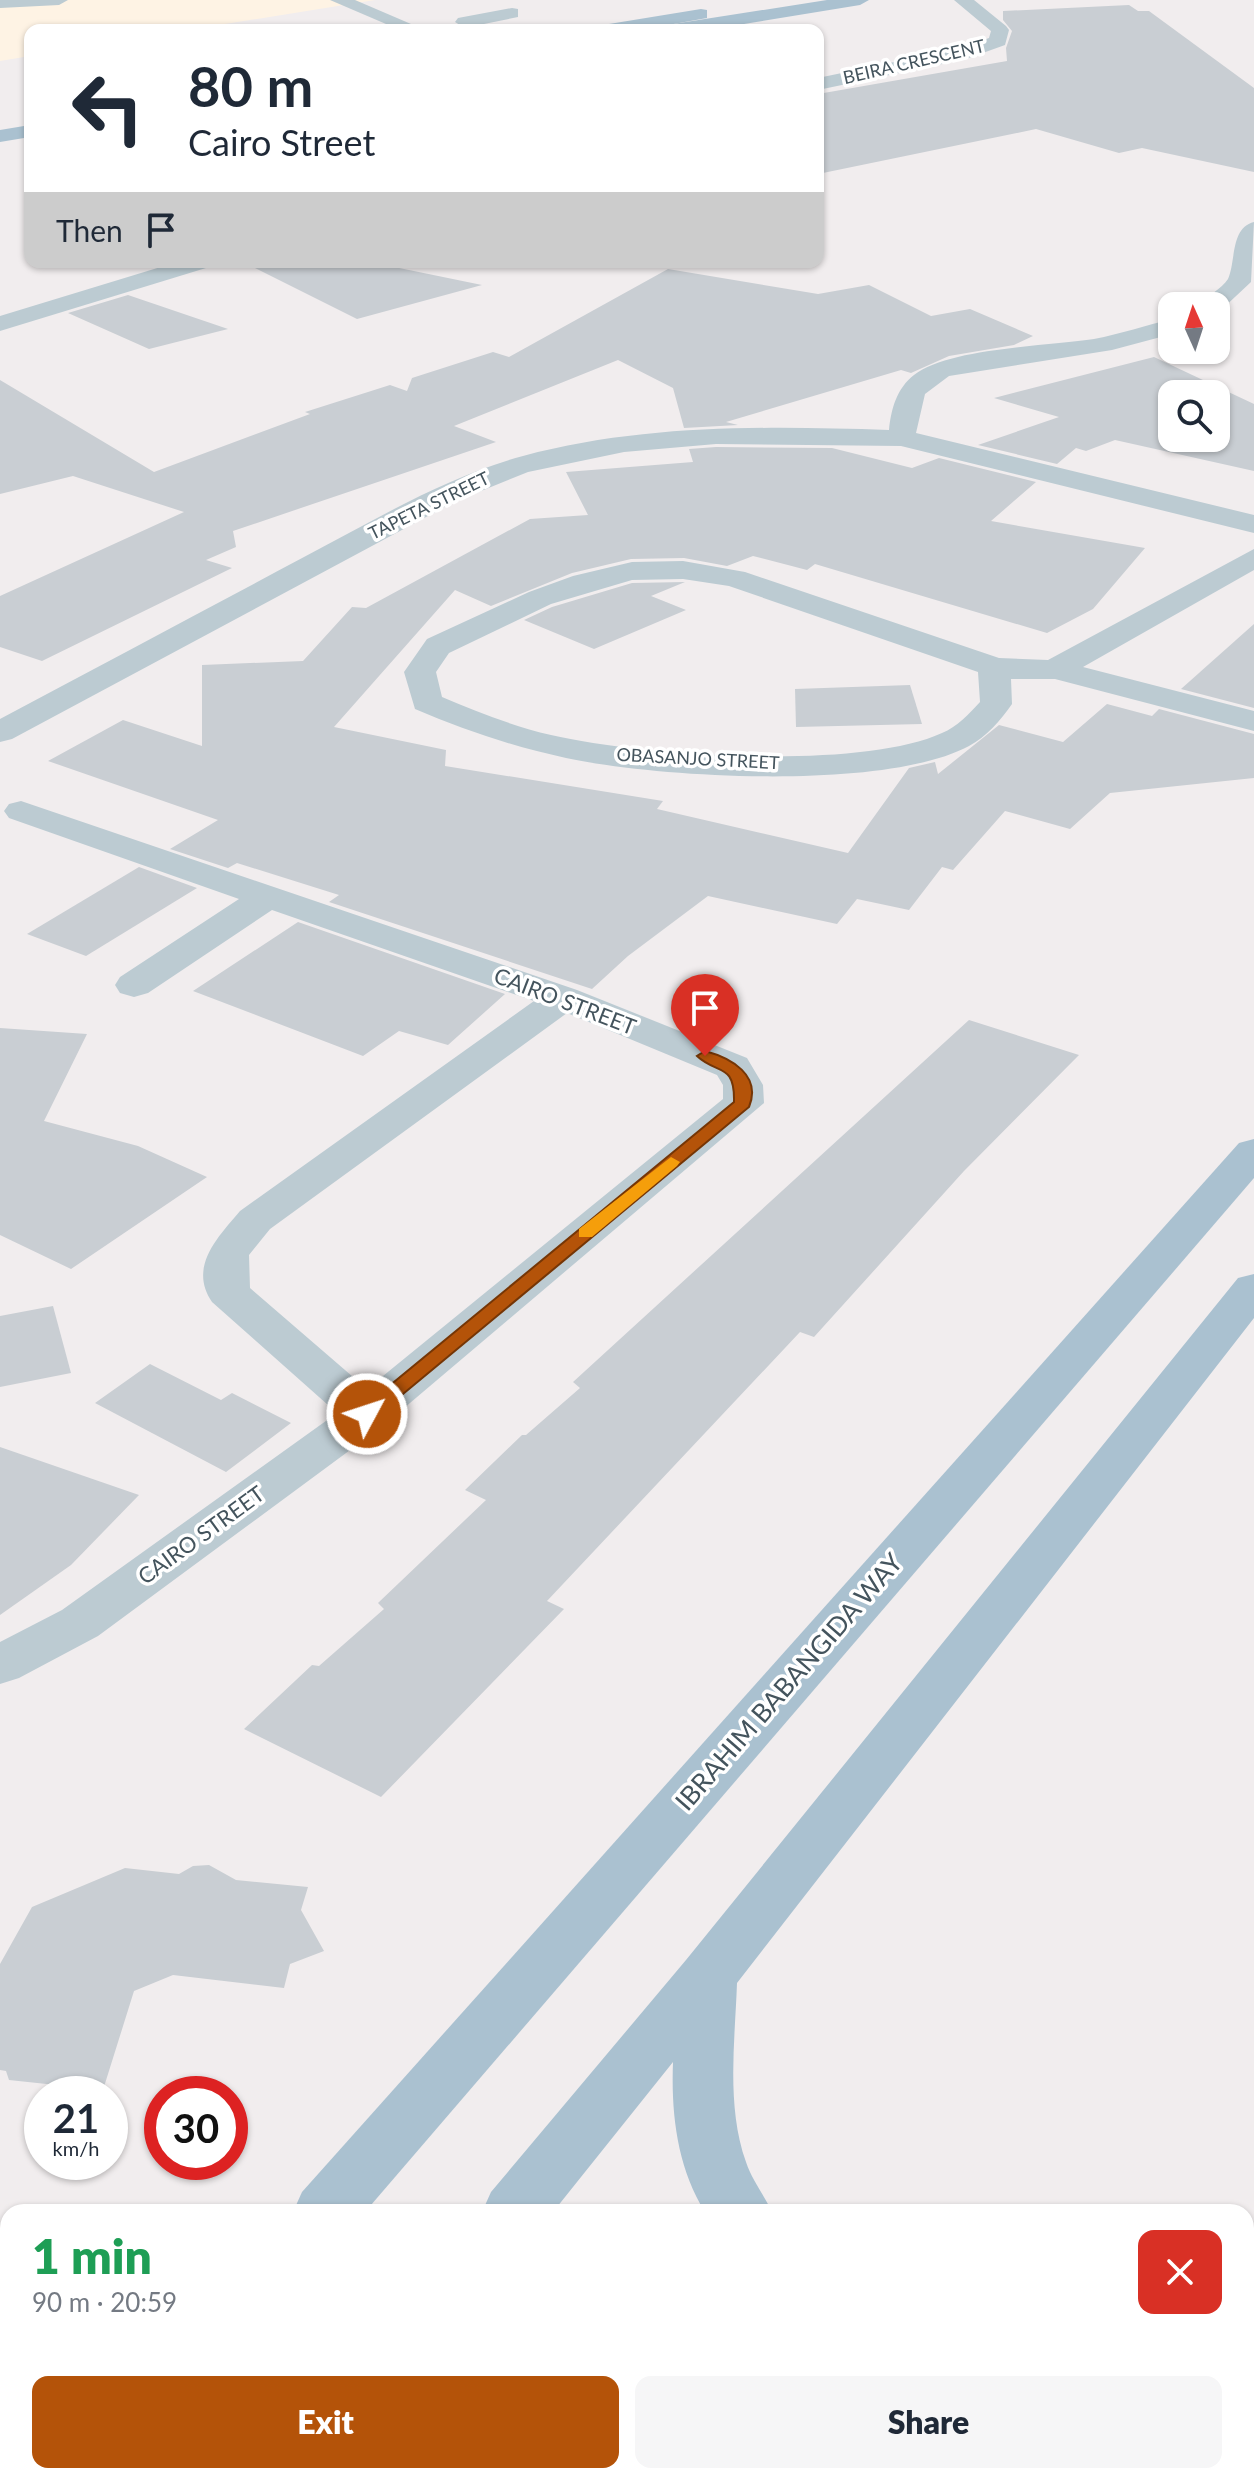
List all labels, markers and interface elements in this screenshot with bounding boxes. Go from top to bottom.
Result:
street label: BEIRA CRESCENT [841,34,987,88]
text: 80 m [188,52,313,119]
icon: left [56,56,160,160]
text: Cairo Street [188,120,375,164]
icon: arrive [139,208,183,252]
text: Then [56,212,123,248]
north arrow [1158,292,1230,364]
map controls [1158,292,1230,452]
button: search [1158,380,1230,452]
street label: TAPETA STREET [365,466,493,544]
street label: OBASANJO STREET [616,743,780,773]
street label: CAIRO STREET [490,961,640,1040]
pin [671,974,739,1056]
icon: arrive [683,986,727,1030]
position arrow [325,1372,409,1456]
street label: CAIRO STREET [132,1480,269,1590]
street label: IBRAHIM BABANGIDA WAY [668,1546,909,1817]
speed limit sign: 30 [144,2076,248,2180]
text: 21 [53,2094,99,2142]
text: km/h [53,2136,99,2160]
text: 1 min [32,2227,152,2284]
button: close [1138,2230,1222,2314]
text: 90 m · 20:59 [32,2286,177,2318]
button: Exit [32,2376,619,2468]
button: Share [635,2376,1222,2468]

